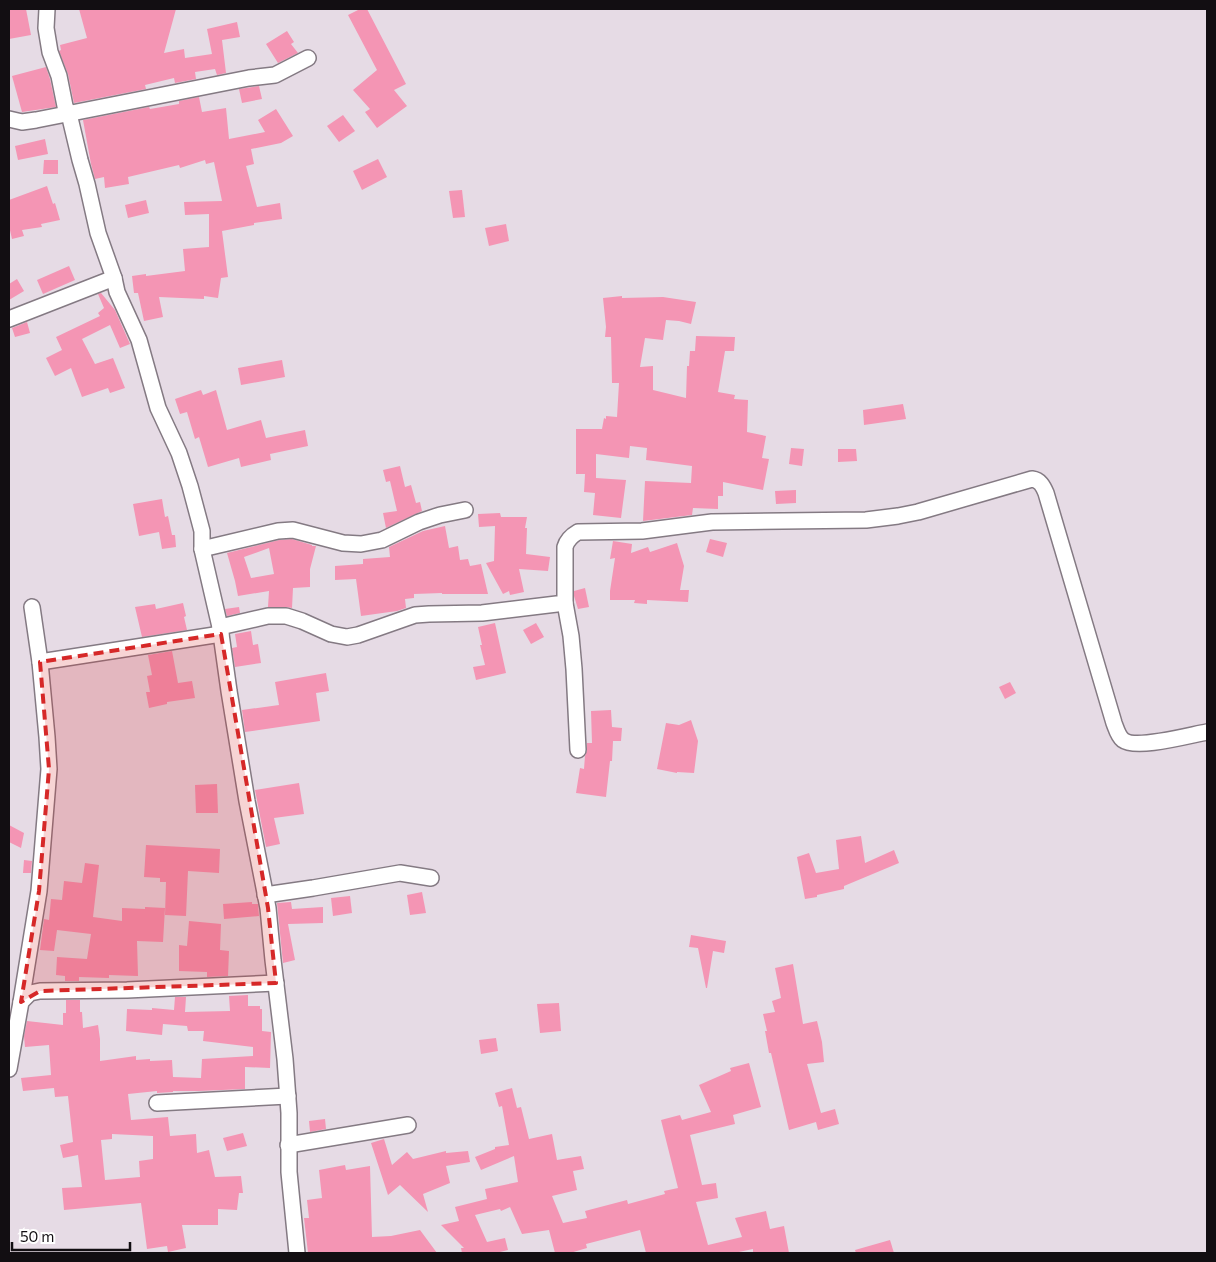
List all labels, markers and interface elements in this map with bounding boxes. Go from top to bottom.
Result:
scale bar [12,1220,130,1252]
text: 50 m [20,1227,54,1245]

